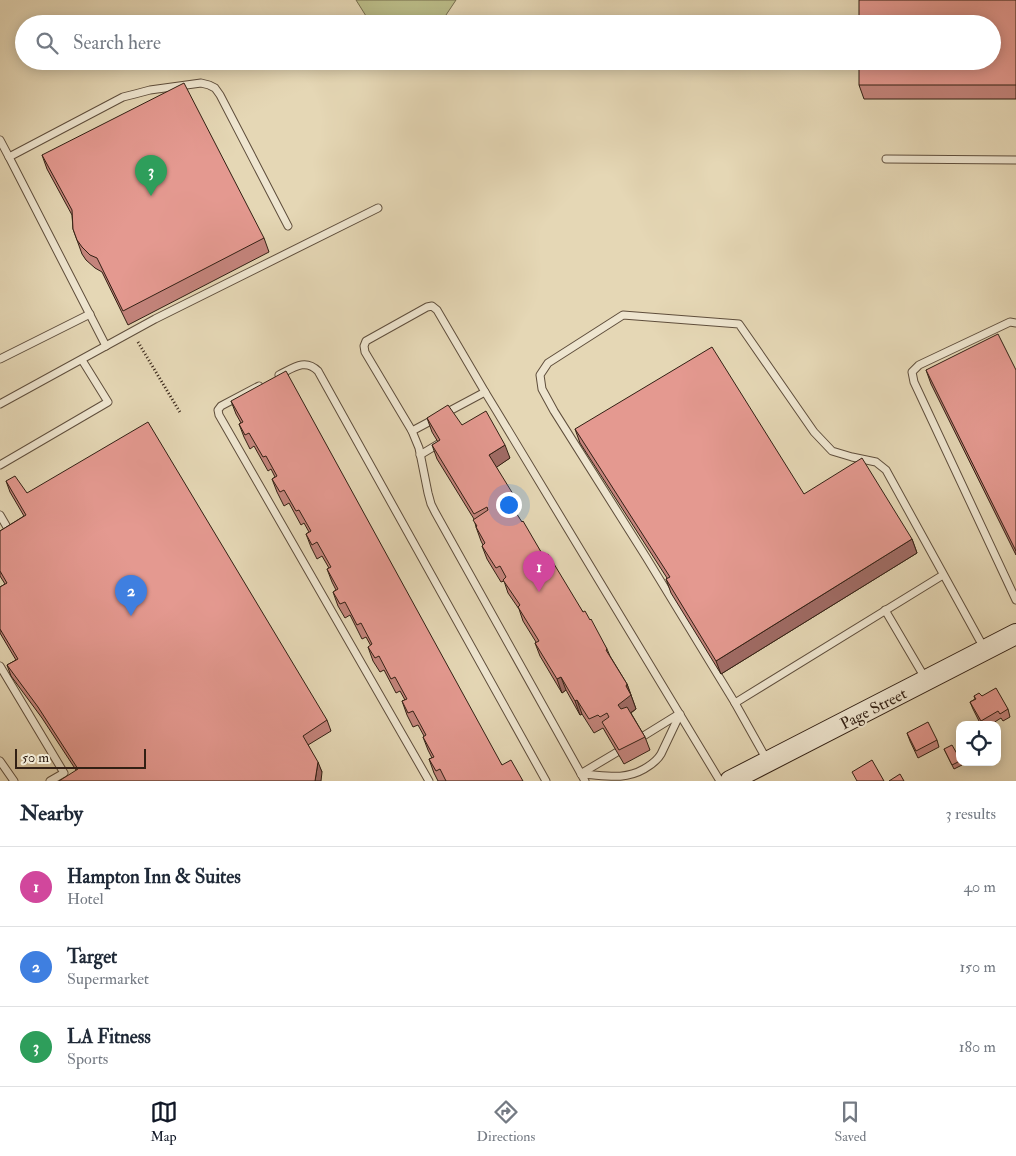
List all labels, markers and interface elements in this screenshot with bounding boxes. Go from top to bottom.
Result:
search box [15,15,1001,70]
icon: search [33,29,61,57]
text: Search here [73,31,161,55]
pin: 3 [135,155,167,196]
your location [496,492,522,518]
pin: 1 [523,551,555,592]
pin: 2 [115,575,147,616]
street label: Page Street [837,684,910,734]
map controls [956,721,1001,766]
button: locate [956,721,1001,766]
scale bar [15,746,146,769]
text: 50 m [22,749,49,766]
text: Nearby [20,800,83,827]
text: 3 results [945,804,996,824]
text: Hampton Inn & Suites [67,865,241,889]
text: 1 [33,877,39,897]
text: 40 m [963,877,996,897]
text: Hotel [67,889,104,909]
text: Target [67,945,117,969]
text: 2 [32,957,40,977]
text: 150 m [959,957,996,977]
text: Supermarket [67,969,149,989]
text: LA Fitness [67,1025,151,1049]
text: 3 [33,1037,39,1057]
text: 180 m [959,1037,996,1057]
text: Sports [67,1049,108,1069]
tab: Map [150,1098,178,1145]
tab: Directions [477,1098,535,1145]
tab: Saved [834,1098,866,1145]

